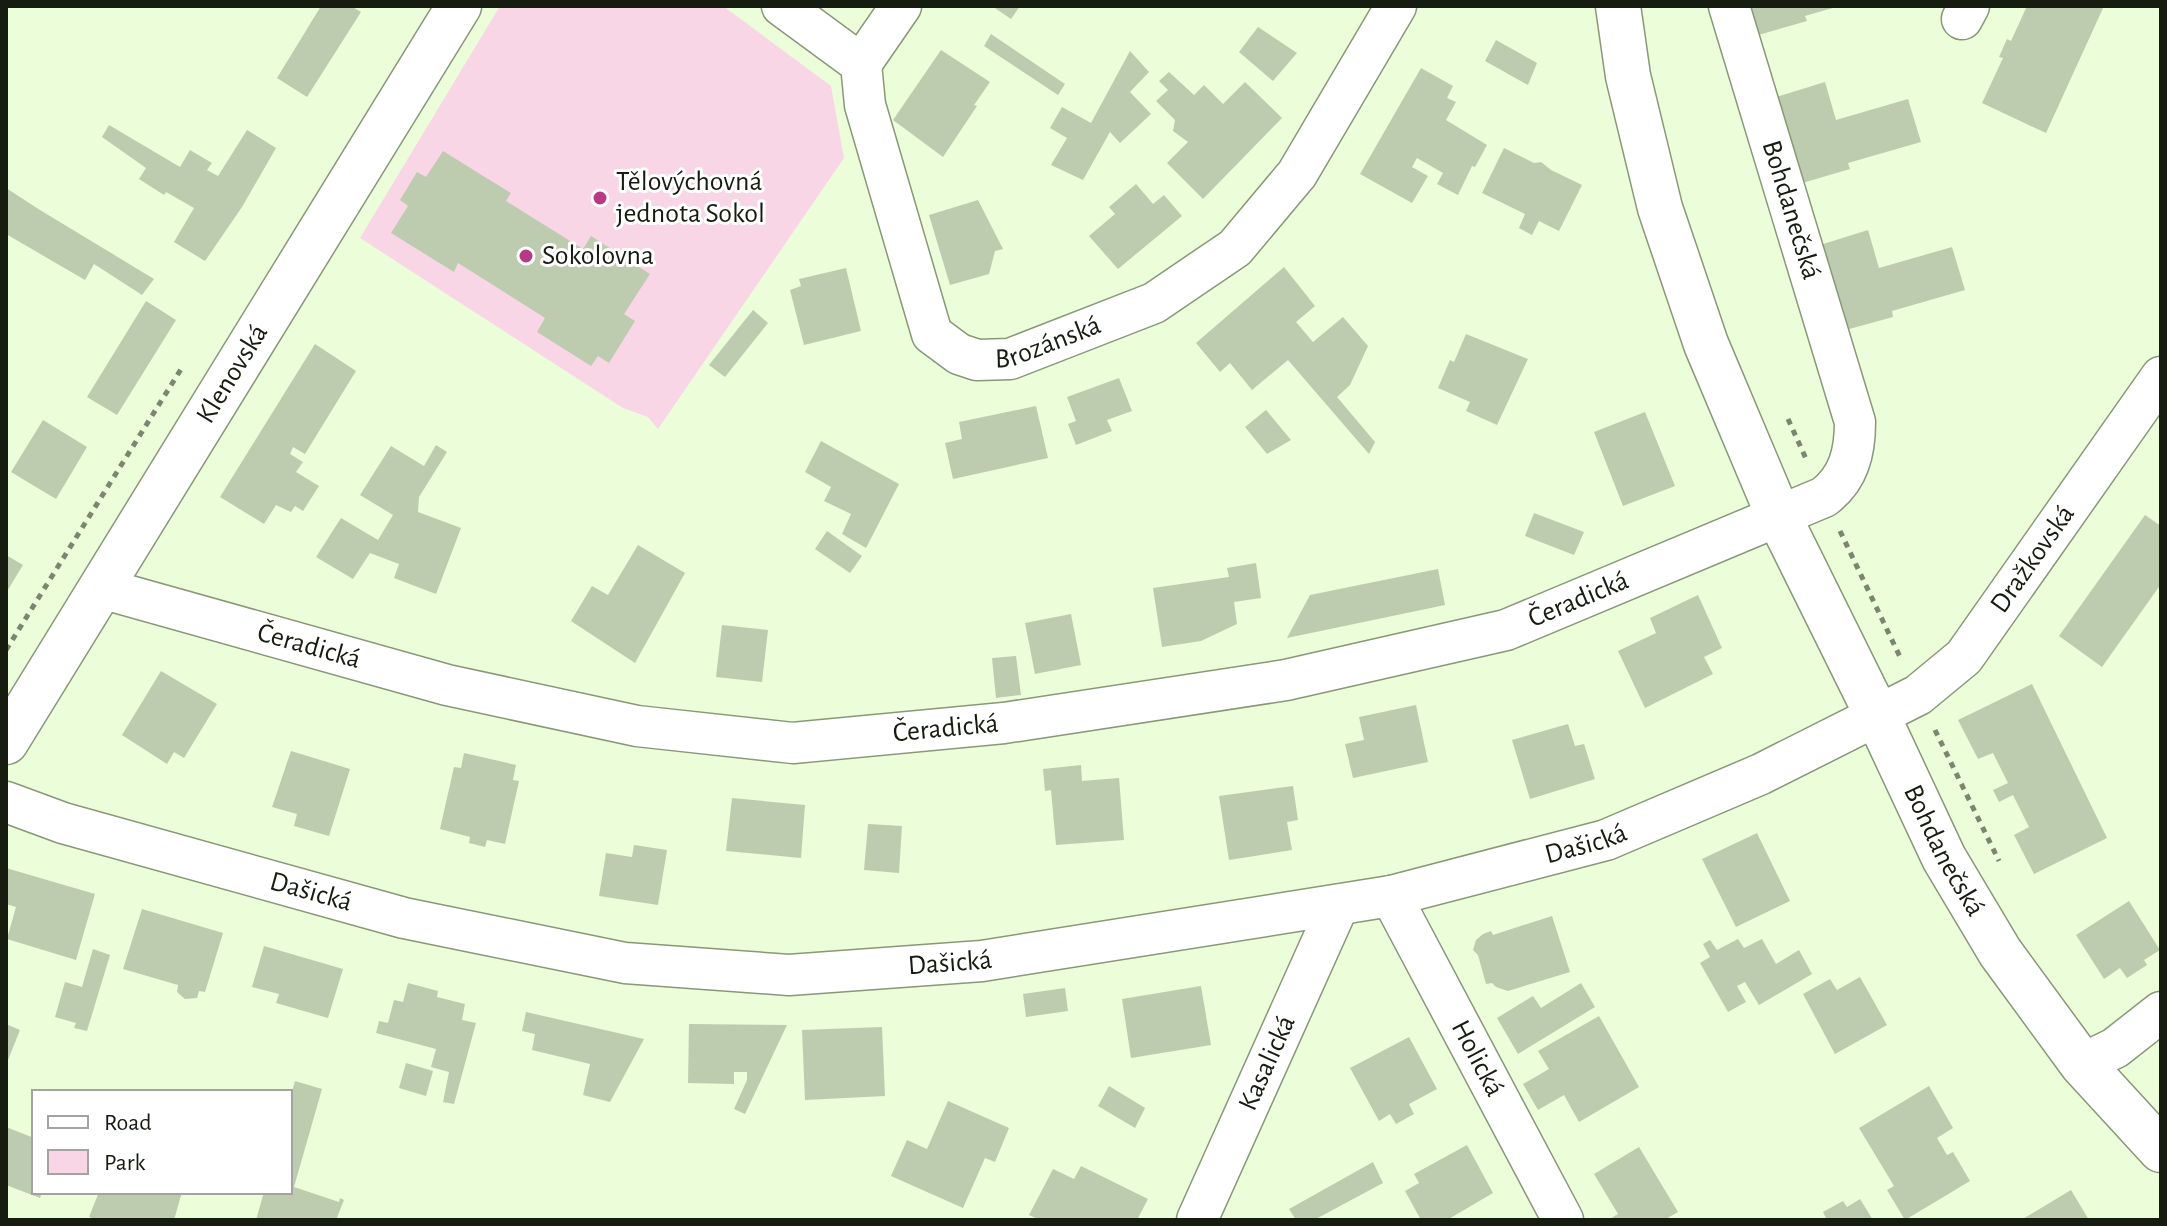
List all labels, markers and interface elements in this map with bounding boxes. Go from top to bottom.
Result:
street label: Bohdanečská [1757,137,1825,283]
place label: Tělovýchovná jednota Sokol [616,168,765,228]
marker: Tělovýchovná jednota Sokol [591,189,609,207]
place label: Sokolovna [542,242,654,270]
marker: Sokolovna [517,247,535,265]
street label: Brozánská [995,311,1105,373]
street label: Klenovská [192,320,273,428]
street label: Dražkovská [1986,500,2080,618]
street label: Čeradická [1523,566,1633,633]
street label: Čeradická [254,617,364,674]
street label: Čeradická [891,710,1000,747]
street label: Bohdanečská [1898,781,1989,921]
street label: Dašická [1542,819,1631,869]
street label: Dašická [267,867,355,917]
street label: Dašická [907,946,994,980]
street label: Kasalická [1234,1011,1301,1115]
street label: Holická [1446,1016,1509,1101]
legend [32,1090,292,1194]
text: Road [104,1111,152,1135]
text: Park [104,1151,145,1175]

